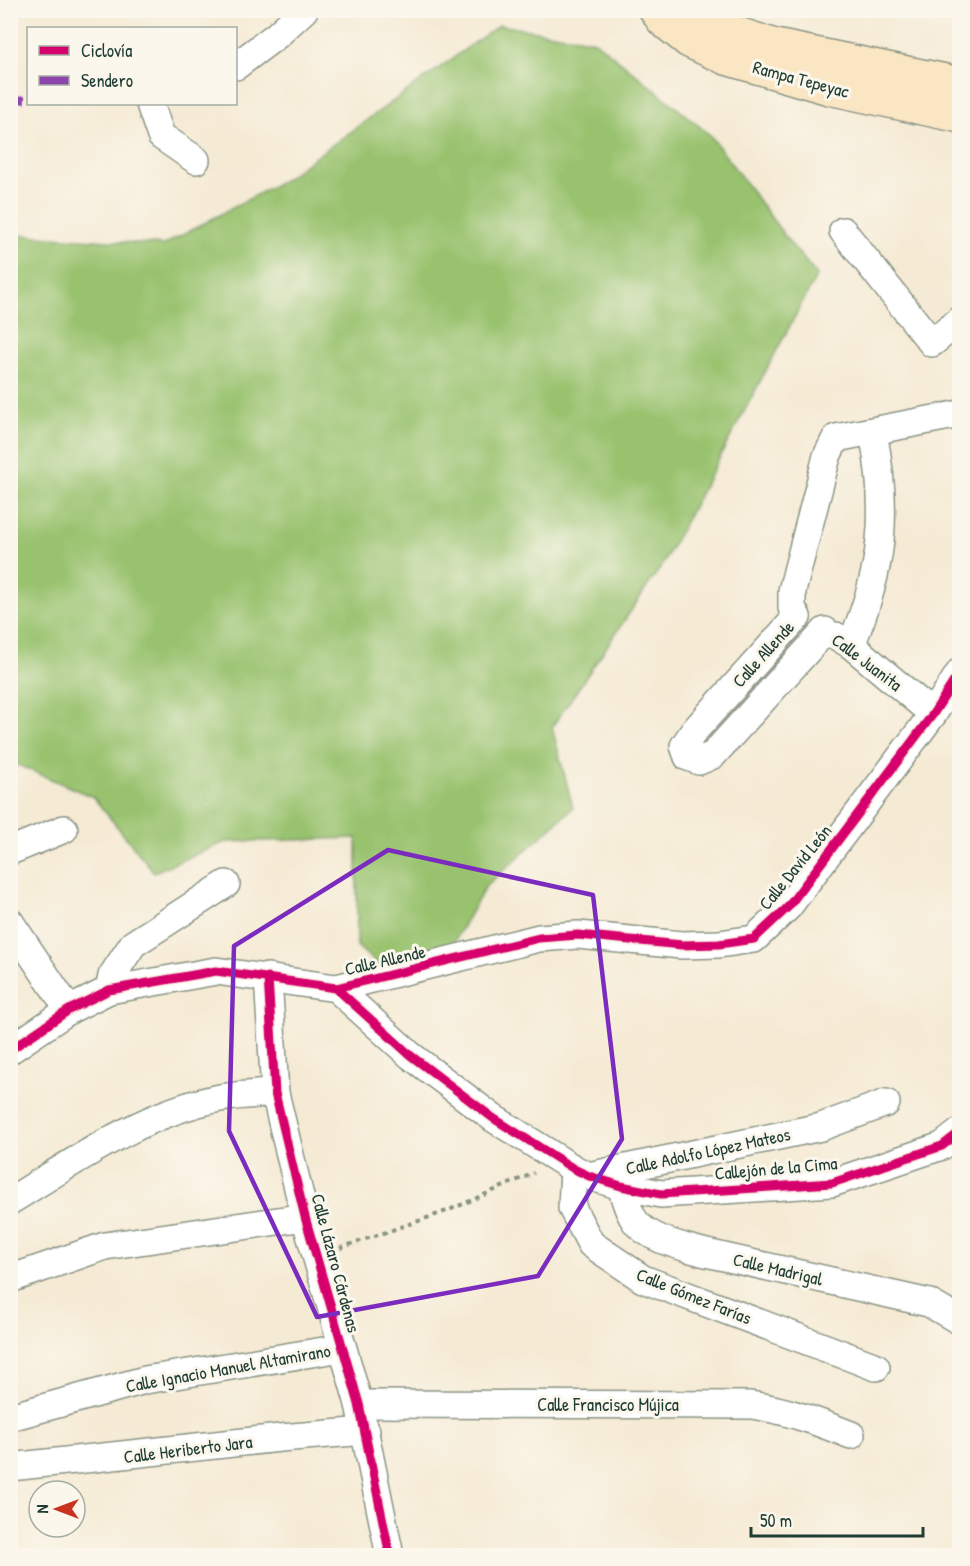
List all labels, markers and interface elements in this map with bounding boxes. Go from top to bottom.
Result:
legend [27,27,237,105]
text: Ciclovía [81,38,132,63]
street label: Rampa Tepeyac [750,54,852,104]
text: Sendero [81,68,133,93]
street label: Calle Allende [726,615,800,693]
street label: Calle Juanita [827,627,907,697]
street label: Calle David León [753,819,837,915]
street label: Calle Allende [342,939,428,981]
street label: Calle Adolfo López Mateos [623,1121,793,1181]
street label: Callejón de la Cima [714,1150,838,1186]
street label: Calle Lázaro Cárdenas [305,1191,367,1335]
street label: Calle Madrigal [731,1247,826,1292]
street label: Calle Gómez Farías [633,1262,755,1330]
street label: Calle Ignacio Manuel Altamirano [124,1338,332,1398]
street label: Calle Francisco Mújica [537,1392,679,1417]
street label: Calle Heriberto Jara [122,1429,254,1469]
north arrow [27,1479,87,1539]
scale bar [751,1500,924,1538]
text: N [31,1504,53,1513]
text: 50 m [760,1508,792,1533]

